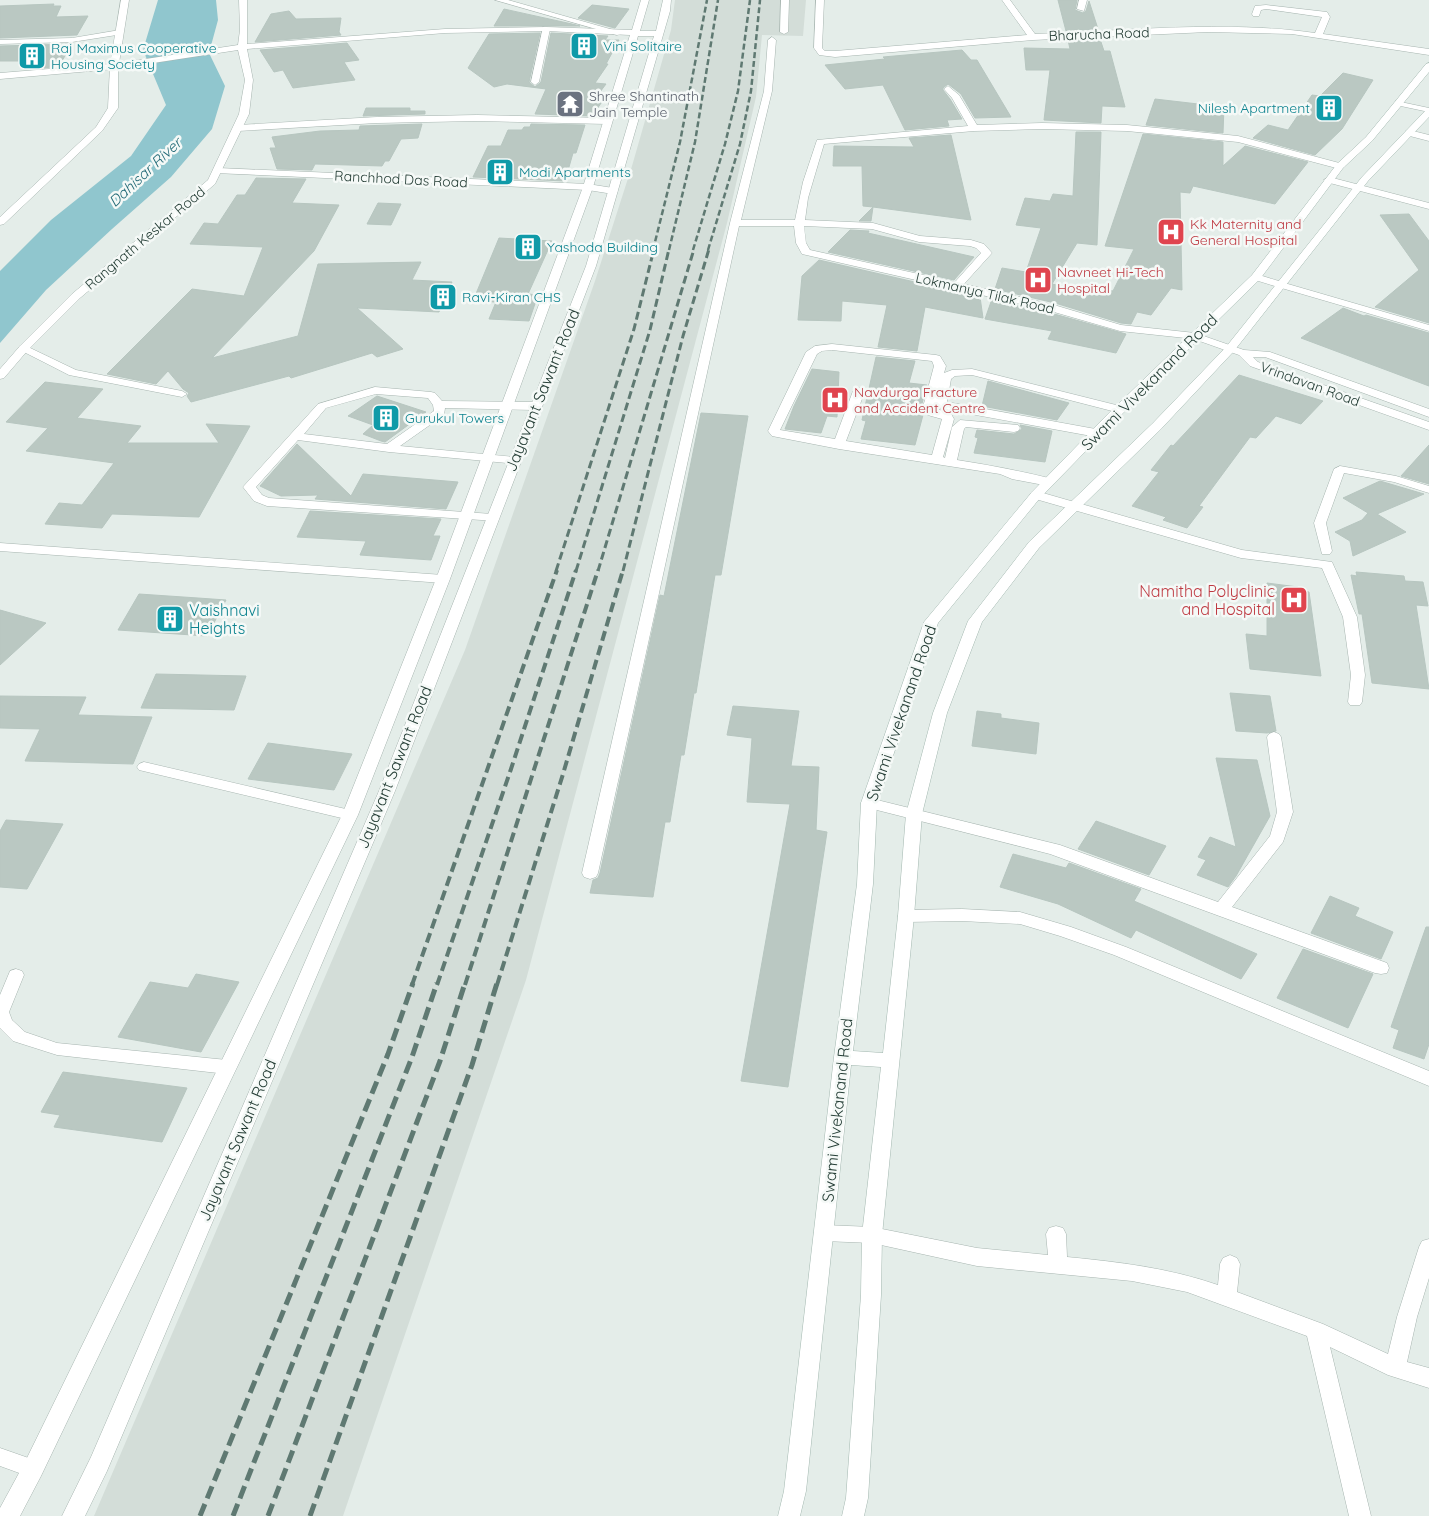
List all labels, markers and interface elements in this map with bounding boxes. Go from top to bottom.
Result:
street label: Bharucha Road [1048,23,1150,45]
building icon: Vini Solitaire [569,31,599,61]
place label: Vini Solitaire [603,37,682,55]
place label: Raj Maximus Cooperative Housing Society [51,39,217,73]
building icon: Raj Maximus Cooperative Housing Society [17,41,47,71]
place label: Shree Shantinath Jain Temple [589,87,699,121]
temple icon: Shree Shantinath Jain Temple [555,89,585,119]
building icon: Nilesh Apartment [1314,93,1344,123]
place label: Nilesh Apartment [1198,99,1310,117]
water label: Dahisar River [104,132,187,211]
building icon: Modi Apartments [485,157,515,187]
place label: Modi Apartments [519,163,631,181]
street label: Ranchhod Das Road [334,167,468,191]
street label: Rangnath Keskar Road [81,182,209,294]
place label: Kk Maternity and General Hospital [1190,215,1301,249]
hospital icon: Kk Maternity and General Hospital [1156,217,1186,247]
building icon: Yashoda Building [513,232,543,262]
place label: Yashoda Building [547,238,658,256]
place label: Navneet Hi-Tech Hospital [1057,263,1164,297]
hospital icon: Navneet Hi-Tech Hospital [1023,265,1053,295]
street label: Lokmanya Tilak Road [914,268,1056,318]
building icon: Ravi-Kiran CHS [428,282,458,312]
place label: Ravi-Kiran CHS [462,288,561,306]
street label: Jayavant Sawant Road [500,306,584,474]
street label: Swami Vivekanand Road [1077,310,1221,454]
street label: Vrindavan Road [1258,358,1362,410]
place label: Navdurga Fracture and Accident Centre [854,383,985,417]
hospital icon: Navdurga Fracture and Accident Centre [820,385,850,415]
building icon: Gurukul Towers [371,403,401,433]
place label: Gurukul Towers [405,409,504,427]
place label: Namitha Polyclinic and Hospital [1139,581,1275,619]
hospital icon: Namitha Polyclinic and Hospital [1279,585,1309,615]
place label: Vaishnavi Heights [189,600,260,638]
building icon: Vaishnavi Heights [155,604,185,634]
street label: Swami Vivekanand Road [861,622,941,804]
street label: Jayavant Sawant Road [352,683,436,851]
street label: Swami Vivekanand Road [817,1017,857,1203]
street label: Jayavant Sawant Road [194,1056,280,1224]

